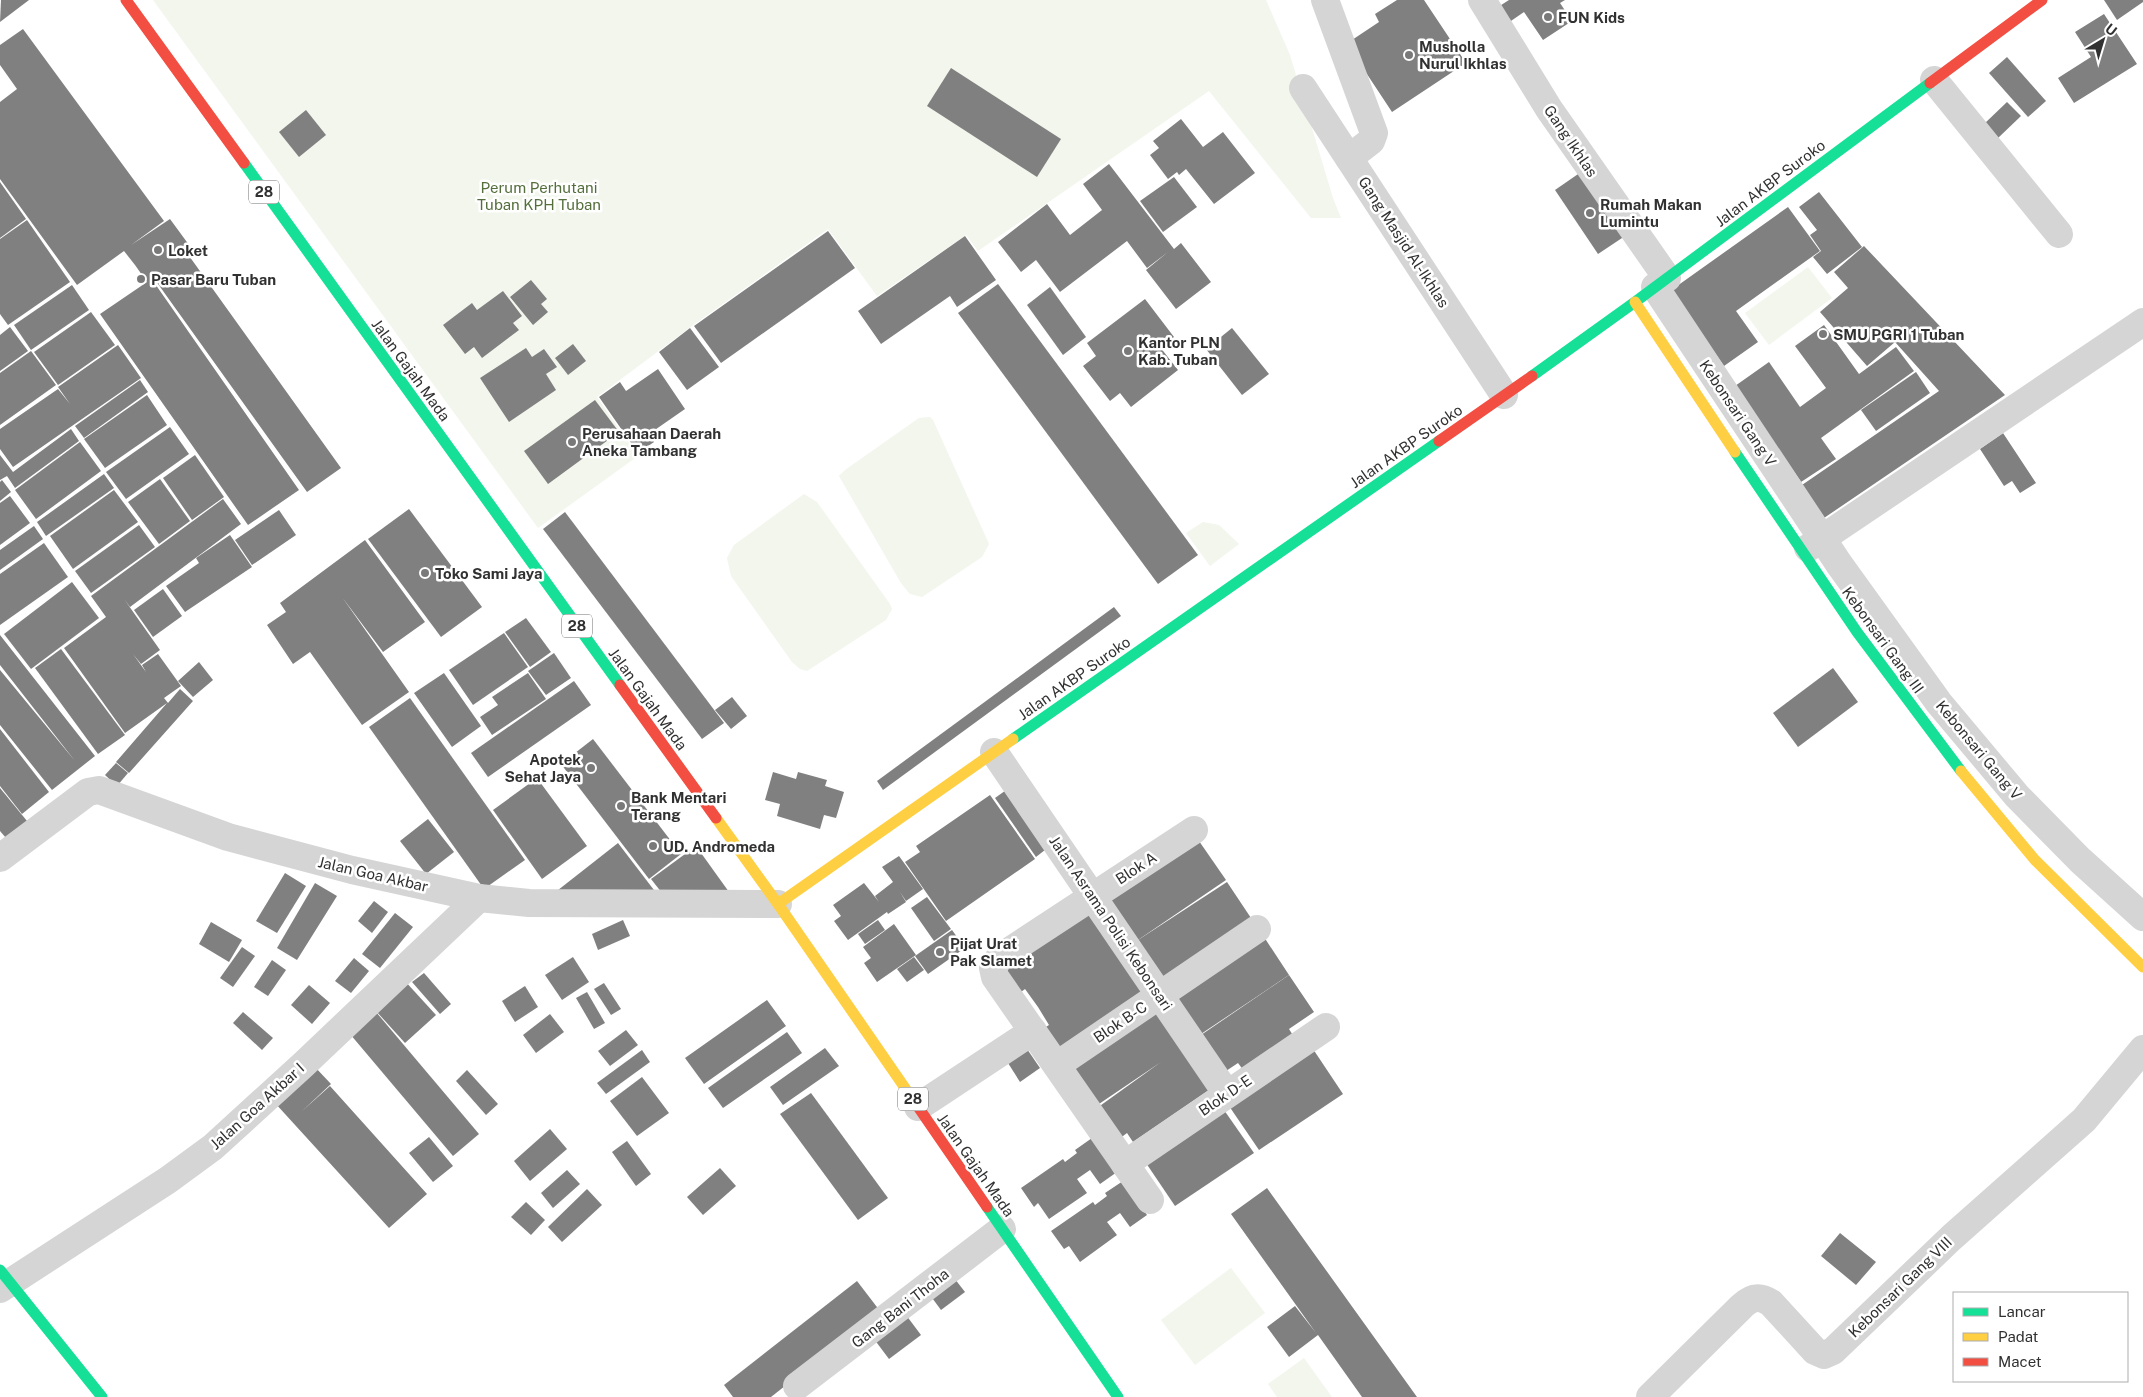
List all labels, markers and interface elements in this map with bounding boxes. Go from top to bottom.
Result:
place label: FUN Kids [1558,9,1625,26]
marker: FUN Kids [1542,11,1554,23]
north arrow [2078,15,2128,65]
text: U [2102,20,2120,39]
place label: Musholla Nurul Ikhlas [1419,38,1507,72]
marker: Musholla Nurul Ikhlas [1403,49,1415,61]
street label: Gang Ikhlas [1541,102,1601,180]
street label: Jalan AKBP Suroko [1712,136,1828,230]
street label: Gang Masjid Al-Ikhlas [1355,173,1453,311]
park label: Perum Perhutani Tuban KPH Tuban [477,179,601,213]
road number: 28 [249,180,279,203]
place label: Rumah Makan Lumintu [1600,196,1702,230]
marker: Rumah Makan Lumintu [1584,207,1596,219]
place label: Loket [168,242,208,259]
marker: Loket [152,244,164,256]
place label: Pasar Baru Tuban [151,271,276,288]
marker: Pasar Baru Tuban [135,273,147,285]
street label: Jalan Gajah Mada [368,316,454,424]
place label: SMU PGRI 1 Tuban [1833,326,1964,343]
marker: SMU PGRI 1 Tuban [1817,328,1829,340]
place label: Kantor PLN Kab. Tuban [1138,334,1220,368]
marker: Kantor PLN Kab. Tuban [1122,345,1134,357]
street label: Kebonsari Gang V [1696,357,1780,469]
street label: Jalan AKBP Suroko [1347,401,1465,491]
place label: Perusahaan Daerah Aneka Tambang [582,425,721,459]
marker: Perusahaan Daerah Aneka Tambang [566,436,578,448]
place label: Toko Sami Jaya [435,565,543,582]
marker: Toko Sami Jaya [419,567,431,579]
street label: Kebonsari Gang III [1839,584,1927,696]
road number: 28 [562,614,592,638]
street label: Jalan AKBP Suroko [1015,633,1133,723]
street label: Jalan Gajah Mada [605,645,691,753]
street label: Kebonsari Gang V [1933,697,2025,803]
place label: Apotek Sehat Jaya [504,751,581,785]
marker: Apotek Sehat Jaya [585,762,597,774]
place label: Bank Mentari Terang [631,789,726,823]
marker: Bank Mentari Terang [615,800,627,812]
street label: Jalan Asrama Polisi Kebonsari [1046,833,1176,1013]
place label: UD. Andromeda [663,838,775,855]
marker: UD. Andromeda [647,840,659,852]
street label: Blok A [1112,848,1160,888]
street label: Jalan Goa Akbar [316,853,430,895]
place label: Pijat Urat Pak Slamet [950,935,1032,969]
marker: Pijat Urat Pak Slamet [934,946,946,958]
street label: Blok B-C [1090,998,1150,1046]
street label: Jalan Goa Akbar I [207,1059,307,1153]
street label: Blok D-E [1195,1071,1255,1119]
road number: 28 [898,1088,928,1110]
street label: Jalan Gajah Mada [934,1110,1018,1220]
street label: Kebonsari Gang VIII [1845,1233,1955,1341]
street label: Gang Bani Thoha [848,1265,952,1351]
legend [1953,1292,2128,1382]
text: Lancar [1998,1303,2046,1320]
text: Padat [1998,1328,2039,1345]
text: Macet [1998,1353,2042,1370]

